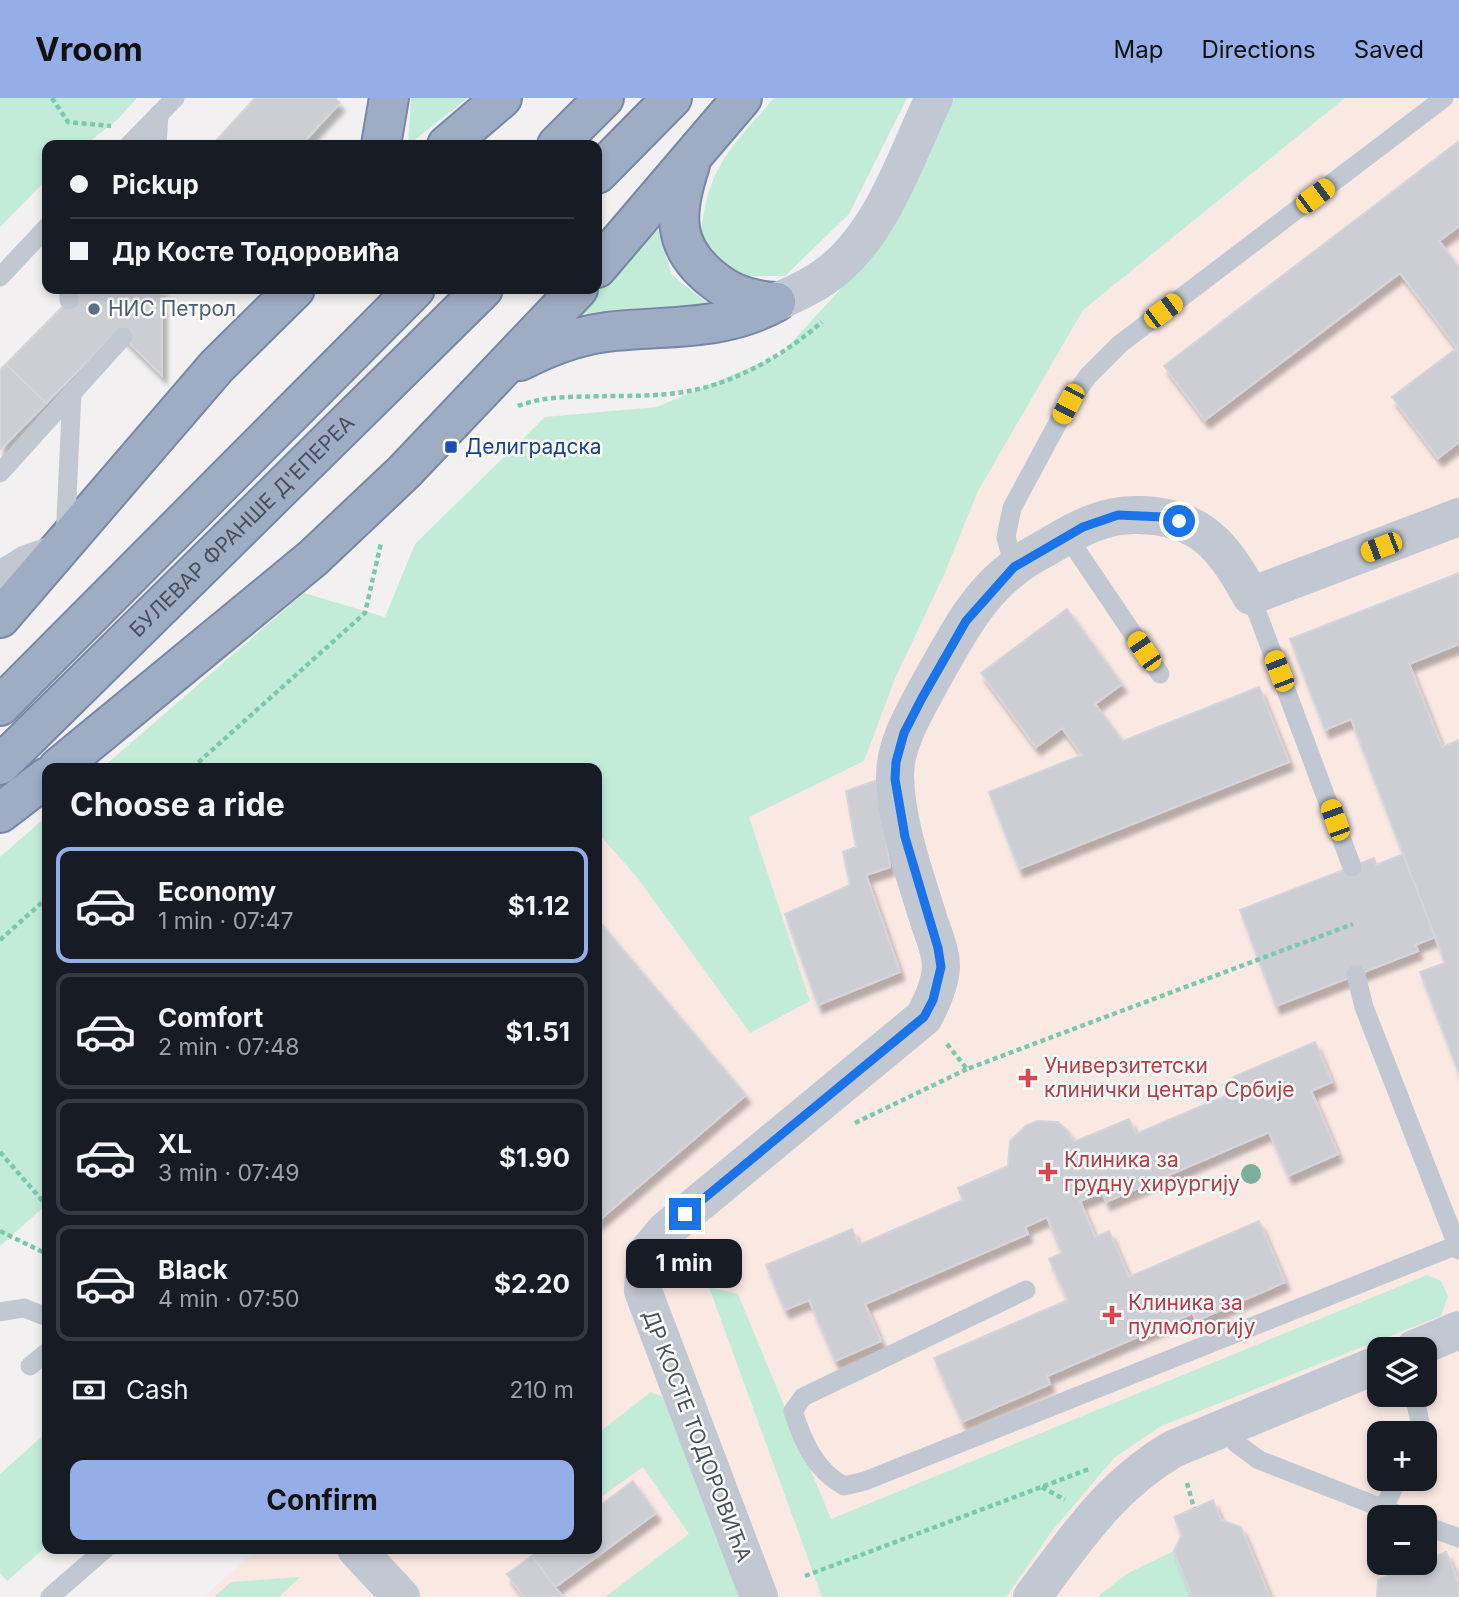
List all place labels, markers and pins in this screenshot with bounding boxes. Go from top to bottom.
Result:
place label: НИС Петрол [108,296,236,321]
marker: НИС Петрол [86,301,102,317]
place label: Делиградска [465,434,602,459]
marker: Делиградска [443,439,459,455]
place label: Универзитетски клинички центар Србије [1044,1053,1294,1102]
marker: Универзитетски клинички центар Србије [1018,1068,1038,1088]
place label: Клиника за грудну хирургију [1064,1147,1240,1196]
marker: Клиника за грудну хирургију [1038,1162,1058,1182]
place label: Клиника за пулмологију [1128,1290,1255,1339]
marker: Клиника за пулмологију [1102,1305,1122,1325]

